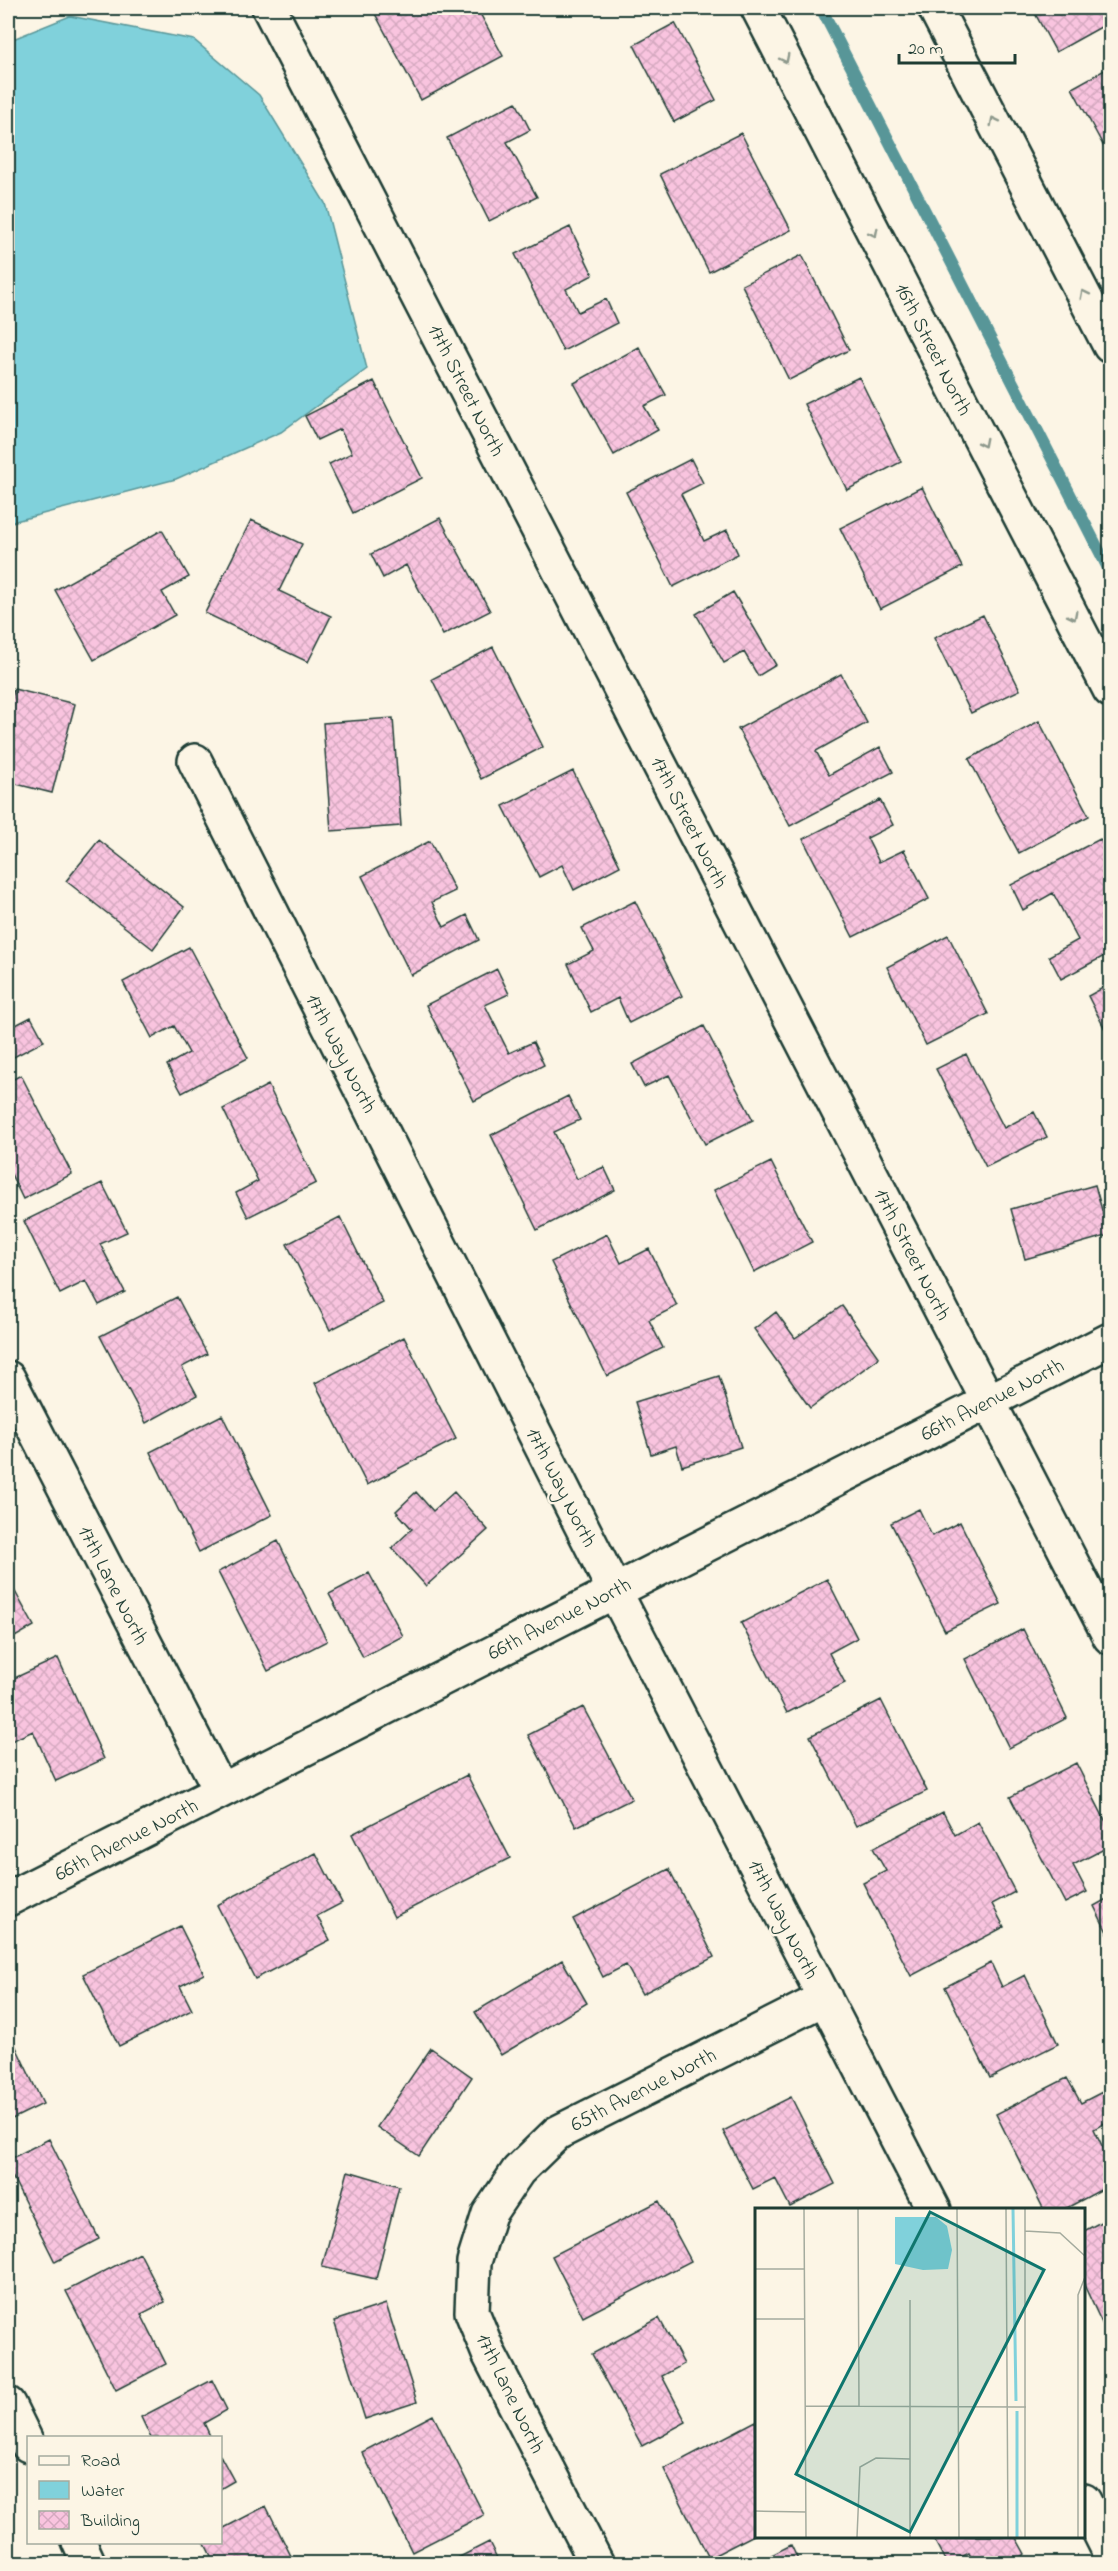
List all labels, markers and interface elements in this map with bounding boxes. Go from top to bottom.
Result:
scale bar [899,27,1014,65]
text: 20 m [908,37,943,63]
one-way arrow [777,53,789,64]
one-way arrow [990,117,1001,128]
one-way arrow [867,226,878,237]
street label: 16th Street North [886,278,979,421]
one-way arrow [1079,290,1091,301]
street label: 17th Street North [419,320,511,462]
one-way arrow [976,437,987,447]
one-way arrow [1065,610,1077,621]
street label: 17th Street North [642,752,734,894]
street label: 17th Way North [295,989,383,1120]
street label: 17th Street North [865,1184,957,1326]
street label: 66th Avenue North [916,1352,1070,1450]
street label: 17th Way North [515,1423,603,1554]
street label: 17th Lane North [69,1521,155,1651]
street label: 66th Avenue North [483,1571,637,1669]
street label: 66th Avenue North [50,1792,204,1890]
street label: 17th Way North [737,1855,825,1986]
street label: 65th Avenue North [566,2041,722,2141]
inset map [755,2208,1085,2538]
street label: 17th Lane North [467,2329,551,2459]
legend [27,2436,222,2544]
text: Road [81,2449,120,2475]
text: Water [81,2479,125,2505]
text: Building [80,2509,140,2536]

